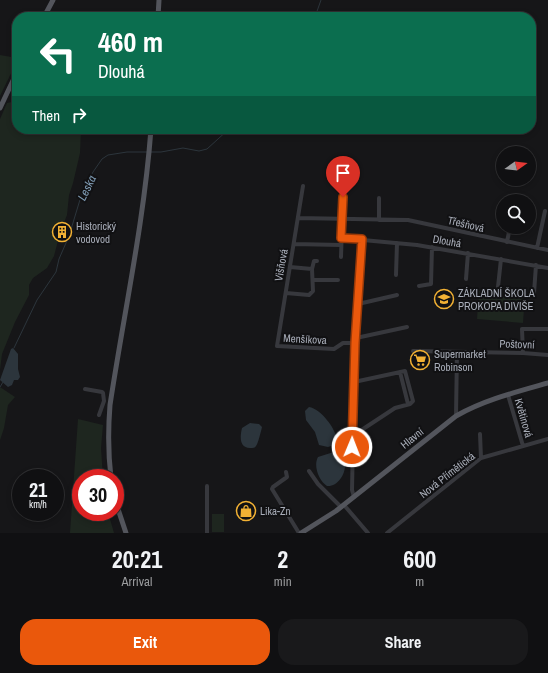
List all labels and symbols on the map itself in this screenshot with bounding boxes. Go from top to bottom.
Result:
north arrow [496,146,536,186]
pin [326,156,360,197]
water label: Leska [74,172,100,203]
street label: Třešňová [446,213,486,235]
place label: Historický vodovod [76,219,117,246]
building icon: Historický vodovod [51,221,73,243]
street label: Dlouhá [432,232,462,250]
street label: Višňová [271,248,291,282]
place label: ZÁKLADNÍ ŠKOLA PROKOPA DIVIŠE [458,286,536,313]
school or university icon: ZÁKLADNÍ ŠKOLA PROKOPA DIVIŠE [433,288,455,310]
street label: Menšíkova [283,331,327,347]
street label: Poštovní [499,336,535,352]
place label: Supermarket Robinson [434,347,486,374]
supermarket icon: Supermarket Robinson [409,349,431,371]
street label: Květinová [512,397,536,439]
street label: Hlavní [398,424,427,451]
position arrow [331,426,373,468]
street label: Nová Přímětická [416,449,478,501]
speed limit sign: 30 [72,469,124,521]
shop icon: Lika-Zn [235,500,257,522]
place label: Lika-Zn [260,504,291,518]

